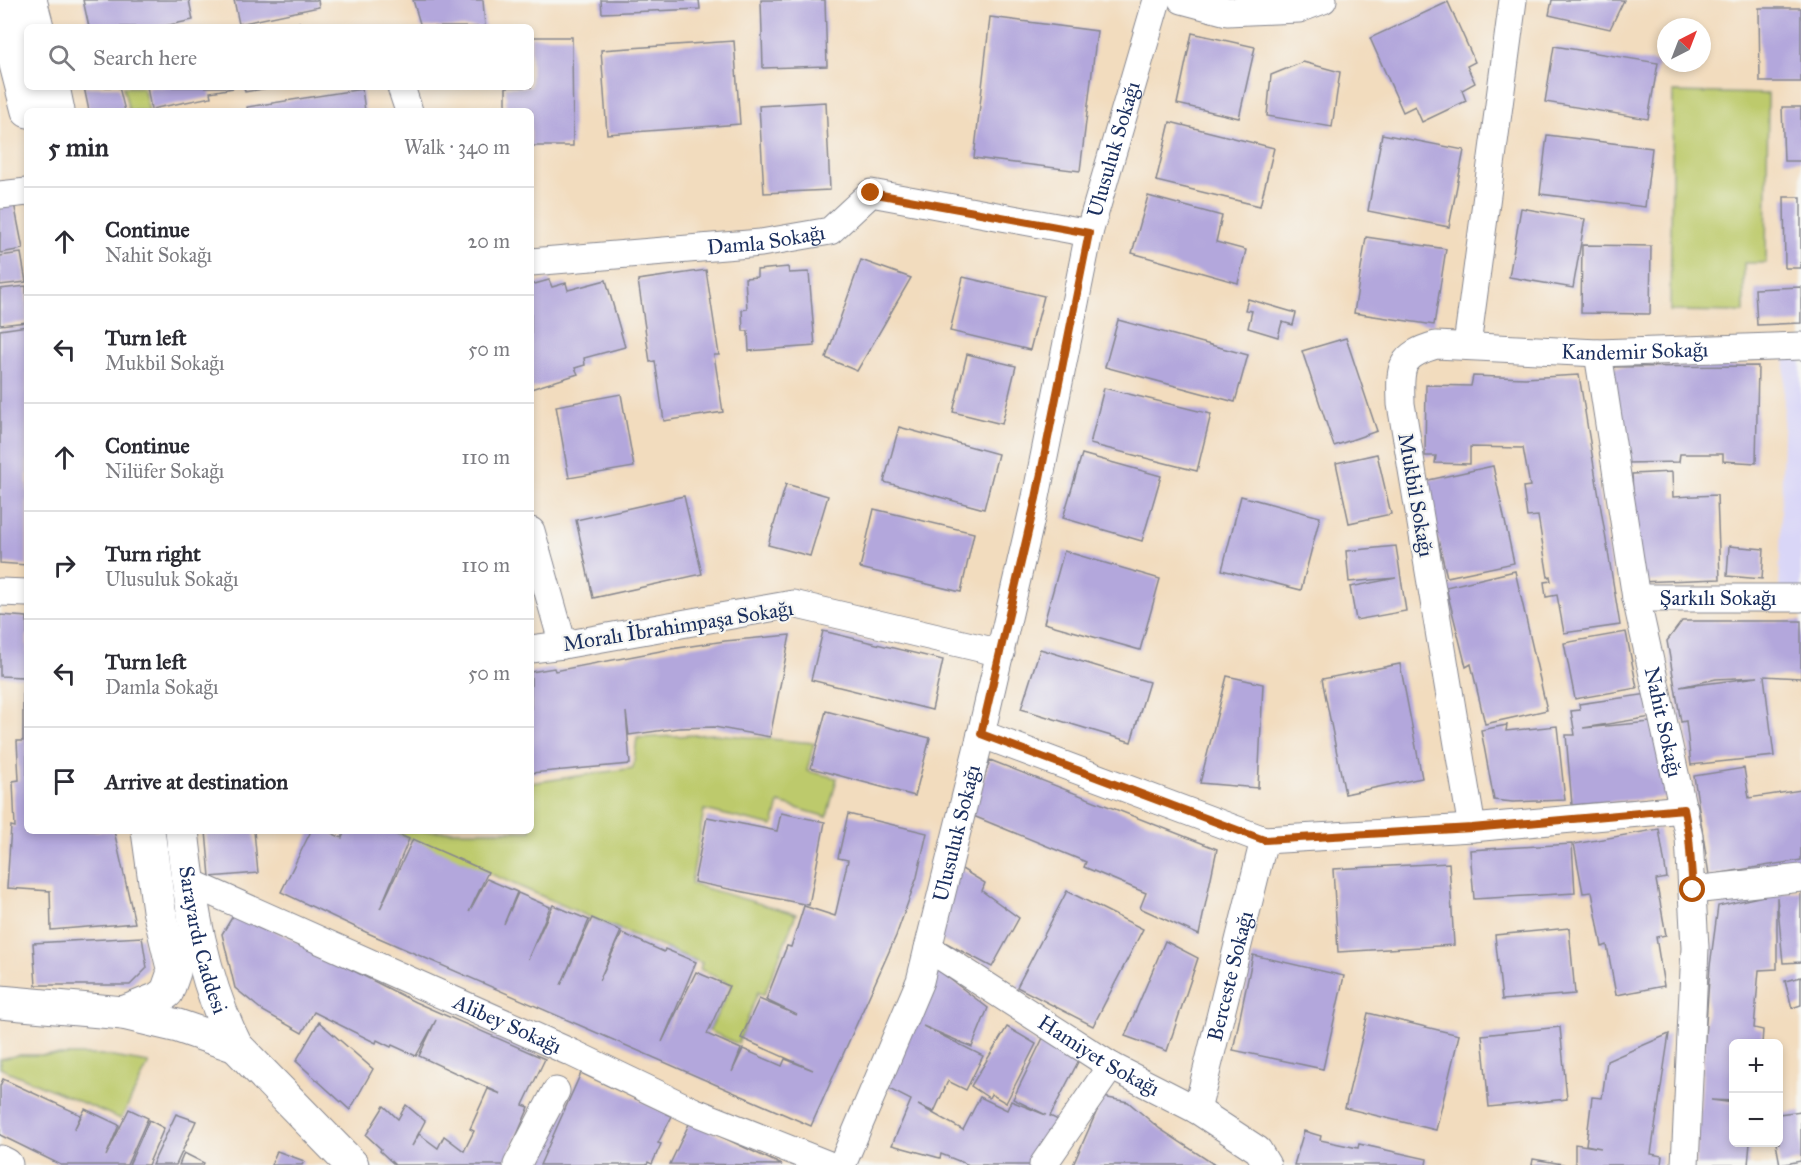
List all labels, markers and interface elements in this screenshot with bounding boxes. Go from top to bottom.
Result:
north arrow [1657,18,1711,72]
search box [24,24,534,90]
icon: search [45,41,78,74]
text: Search here [93,44,197,71]
street label: Ulusuluk Sokağı [1081,78,1146,220]
text: 5 min [48,131,109,163]
text: Walk · 340 m [404,135,510,159]
route end [857,179,883,205]
text: Continue [105,216,190,243]
street label: Damla Sokağı [706,219,827,260]
icon: ahead [48,225,81,258]
text: 20 m [467,229,510,253]
text: Nahit Sokağı [105,243,212,267]
text: Turn left [105,324,187,351]
icon: left [48,333,81,366]
street label: Kandemir Sokağı [1561,336,1709,366]
text: 50 m [468,337,510,361]
text: Mukbil Sokağı [105,351,224,375]
street label: Mukbil Sokağı [1392,431,1440,559]
text: Continue [105,432,190,459]
icon: ahead [48,441,81,474]
text: 110 m [462,445,510,469]
text: Nilüfer Sokağı [105,459,224,483]
text: Turn right [105,540,201,567]
icon: right [48,549,81,582]
text: 110 m [462,553,510,577]
text: Ulusuluk Sokağı [105,567,238,591]
street label: Şarkılı Sokağı [1659,585,1777,611]
street label: Moralı İbrahimpaşa Sokağı [561,595,795,657]
text: Turn left [105,648,187,675]
icon: left [48,657,81,690]
text: 50 m [468,661,510,685]
street label: Nahit Sokağı [1639,664,1688,780]
text: Damla Sokağı [105,675,218,699]
street label: Ulusuluk Sokağı [927,762,986,904]
icon: arrive [48,765,81,798]
text: Arrive at destination [105,768,288,795]
street label: Sarayardı Caddesi [173,864,233,1018]
route start [1679,876,1705,902]
street label: Berceste Sokağı [1202,908,1259,1044]
street label: Alibey Sokağı [448,988,566,1060]
street label: Hamiyet Sokağı [1033,1009,1164,1102]
map controls [1729,1039,1783,1147]
button: + [1729,1039,1783,1093]
button: − [1729,1093,1783,1147]

